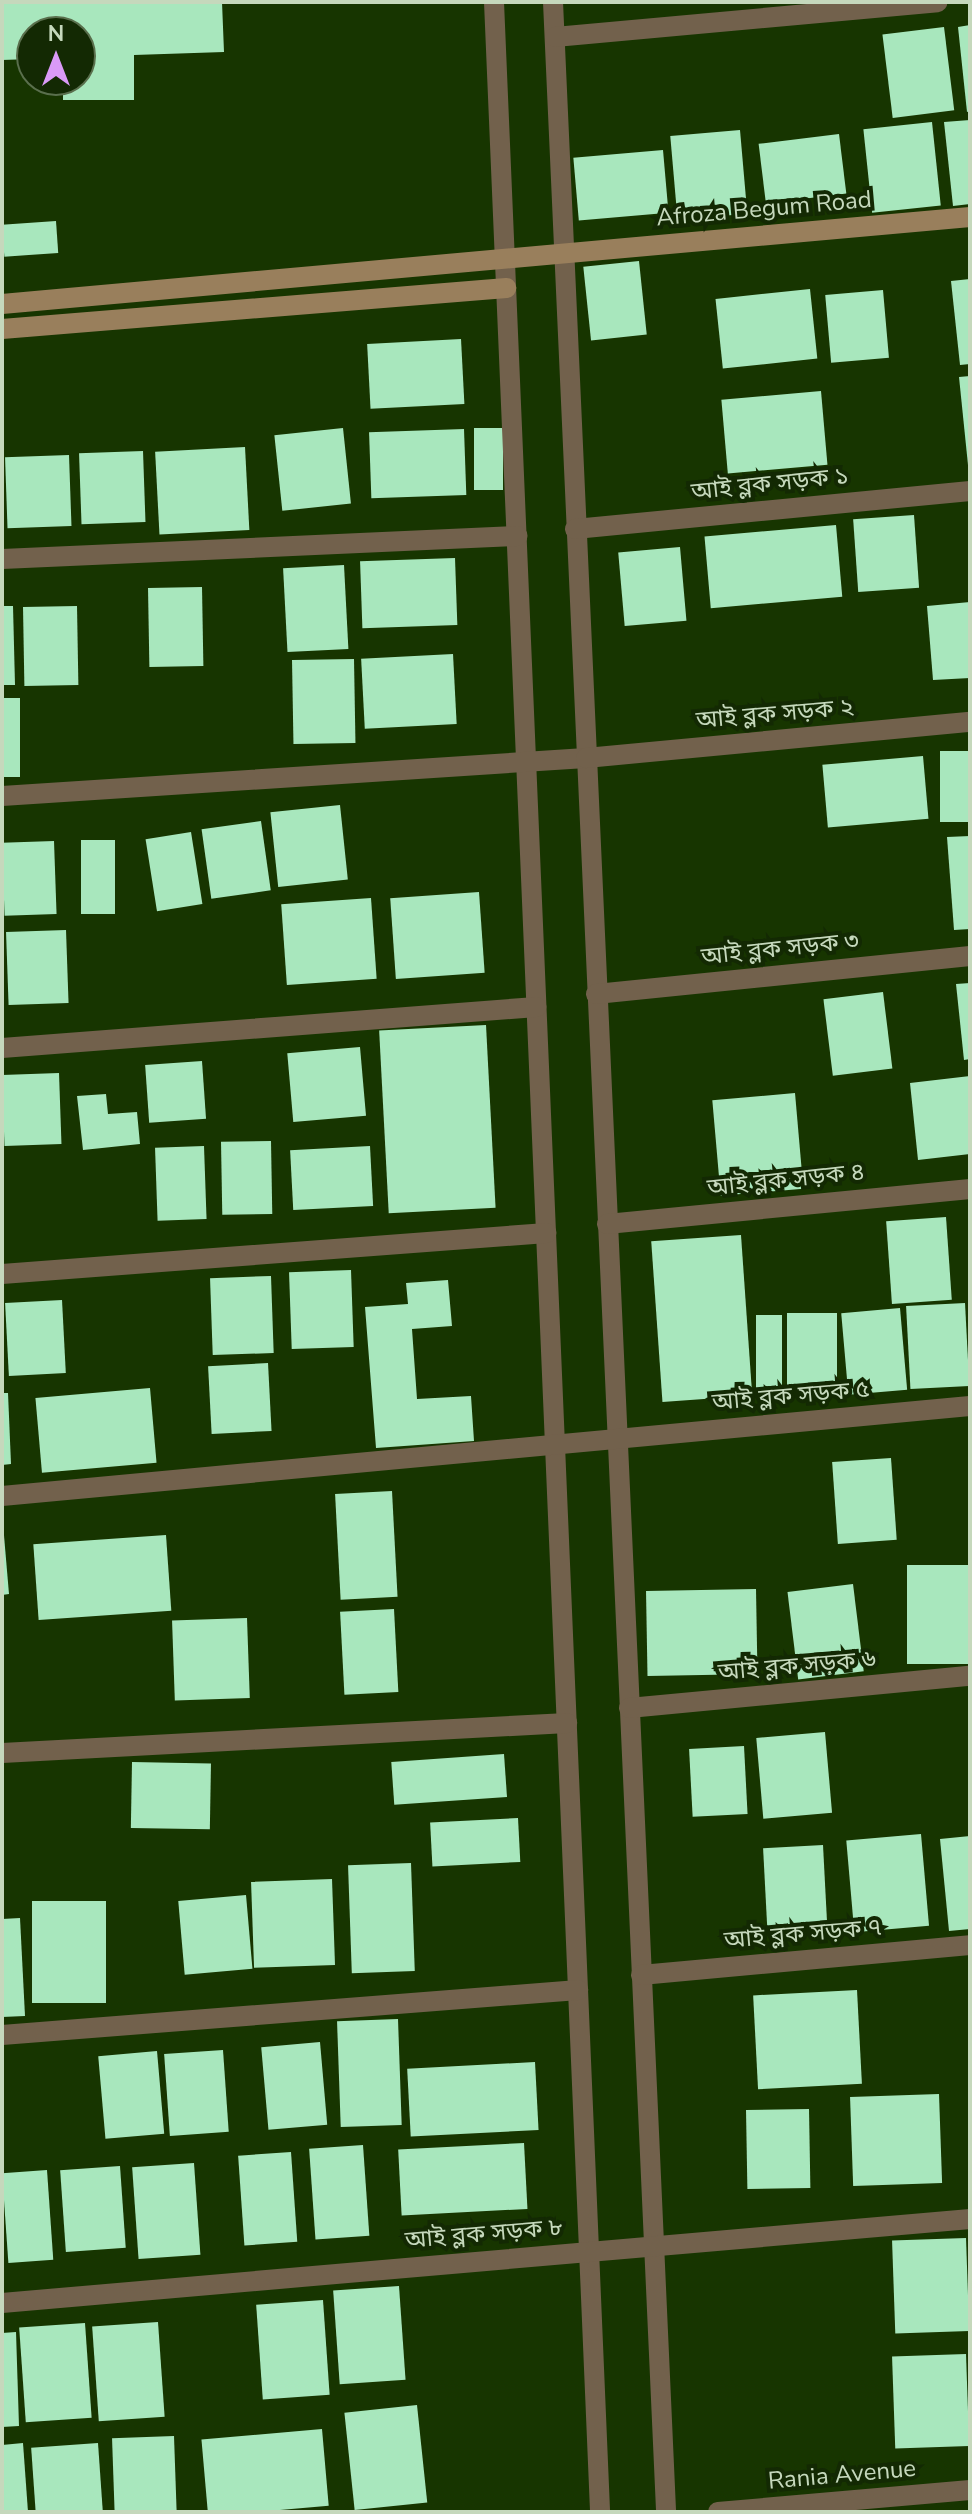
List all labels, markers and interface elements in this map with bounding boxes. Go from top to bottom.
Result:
north arrow [16,16,96,96]
text: N [48,19,64,49]
street label: Afroza Begum Road [655,185,873,233]
street label: আই ব্লক সড়ক ১ [690,461,850,507]
street label: আই ব্লক সড়ক ২ [695,693,855,735]
street label: আই ব্লক সড়ক ৩ [700,926,860,972]
street label: আই ব্লক সড়ক ৪ [706,1157,866,1203]
street label: আই ব্লক সড়ক ৫ [711,1375,871,1417]
street label: আই ব্লক সড়ক ৬ [717,1645,877,1687]
street label: আই ব্লক সড়ক ৭ [723,1913,883,1955]
street label: আই ব্লক সড়ক ৮ [404,2213,564,2255]
street label: Rania Avenue [767,2454,917,2496]

